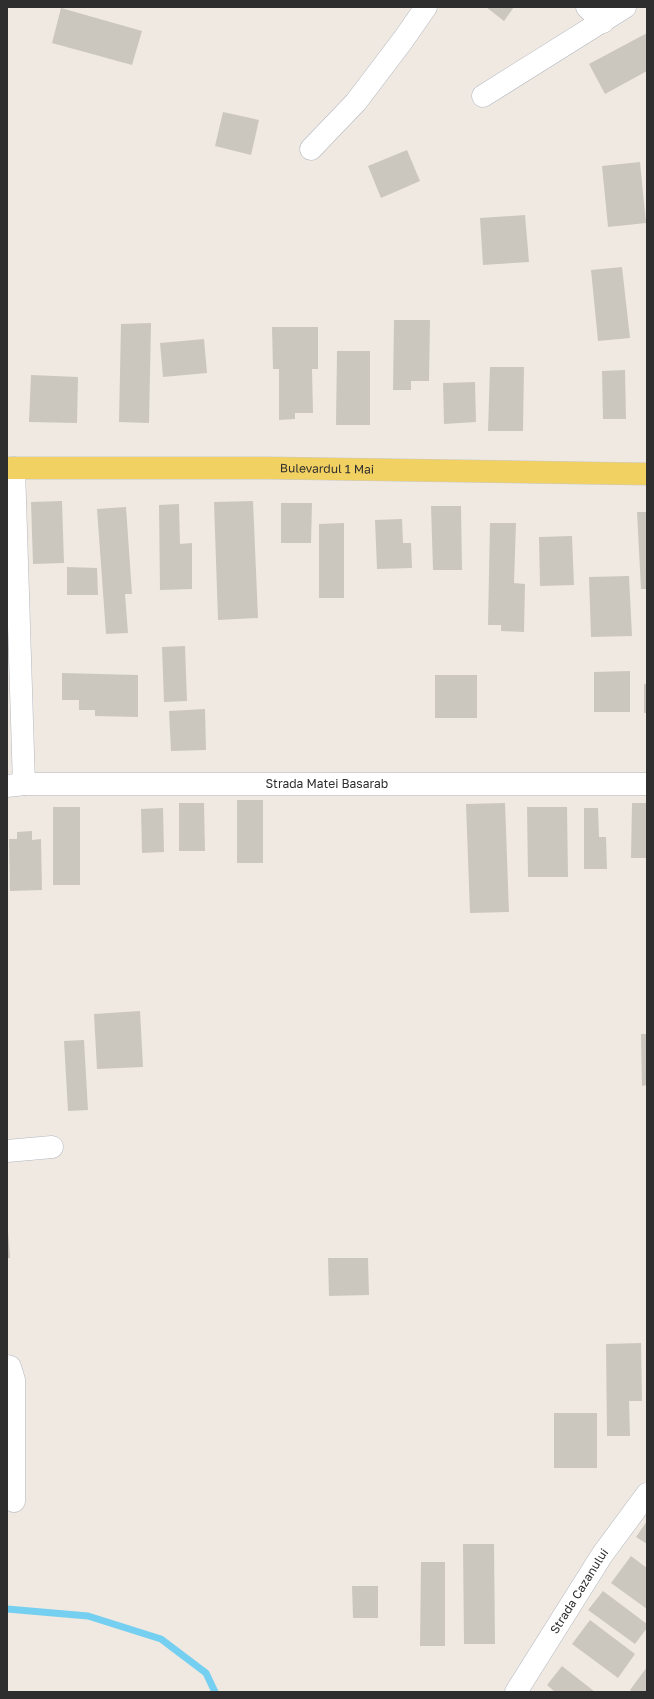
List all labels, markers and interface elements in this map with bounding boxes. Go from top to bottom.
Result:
street label: Bulevardul 1 Mai [280,460,374,477]
street label: Strada Matei Basarab [266,776,388,791]
street label: Strada Cazanului [547,1545,611,1636]

